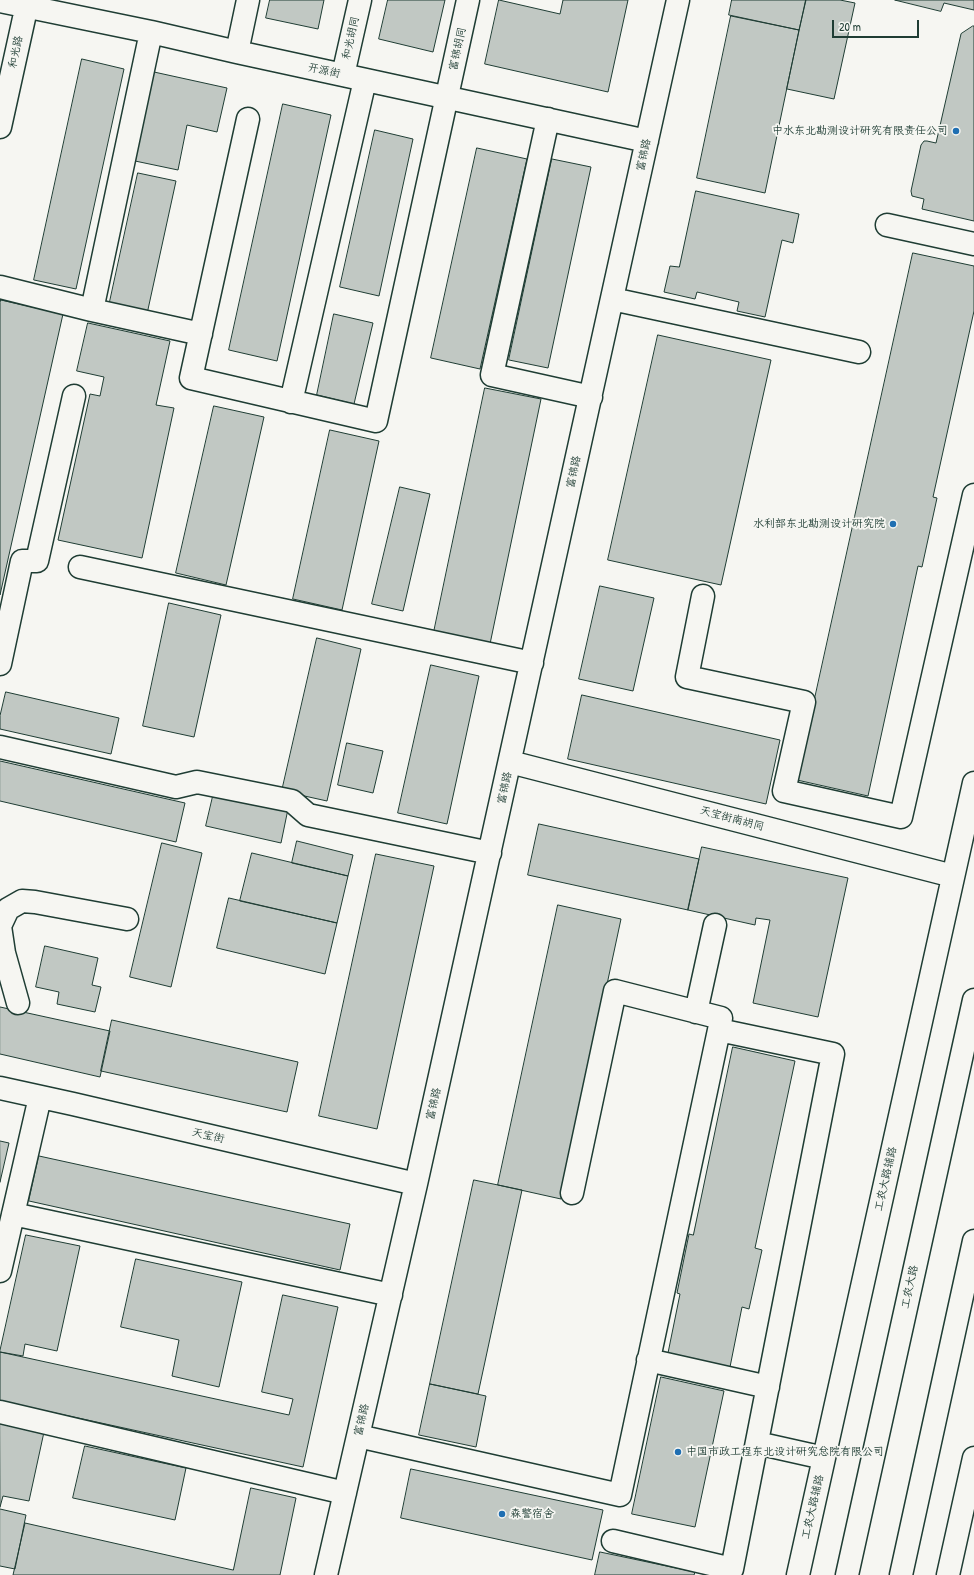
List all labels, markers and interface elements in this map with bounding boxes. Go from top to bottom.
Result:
scale bar [834,12,921,38]
street label: 和光胡同 [340,15,362,61]
text: 20 m [839,18,861,35]
street label: 富锦胡同 [447,26,469,72]
street label: 和光路 [6,34,26,70]
street label: 开源街 [306,61,342,81]
place label: 中水东北勘测设计研究有限责任公司 [772,124,948,138]
marker: 中水东北勘测设计研究有限责任公司 [951,126,961,136]
street label: 富锦路 [634,137,654,173]
street label: 富锦路 [564,454,584,490]
place label: 水利部东北勘测设计研究院 [753,517,885,531]
marker: 水利部东北勘测设计研究院 [888,519,898,529]
street label: 富锦路 [495,770,515,806]
street label: 天宝街南胡同 [698,804,766,834]
street label: 富锦路 [424,1086,444,1122]
street label: 天宝街 [190,1126,226,1146]
street label: 工农大路辅路 [872,1145,900,1213]
street label: 工农大路 [899,1264,921,1310]
street label: 富锦路 [352,1402,372,1438]
place label: 中国市政工程东北设计研究总院有限公司 [686,1445,884,1459]
marker: 中国市政工程东北设计研究总院有限公司 [673,1447,683,1457]
street label: 工农大路辅路 [799,1473,827,1541]
place label: 森警宿舍 [510,1507,554,1521]
marker: 森警宿舍 [497,1509,507,1519]

